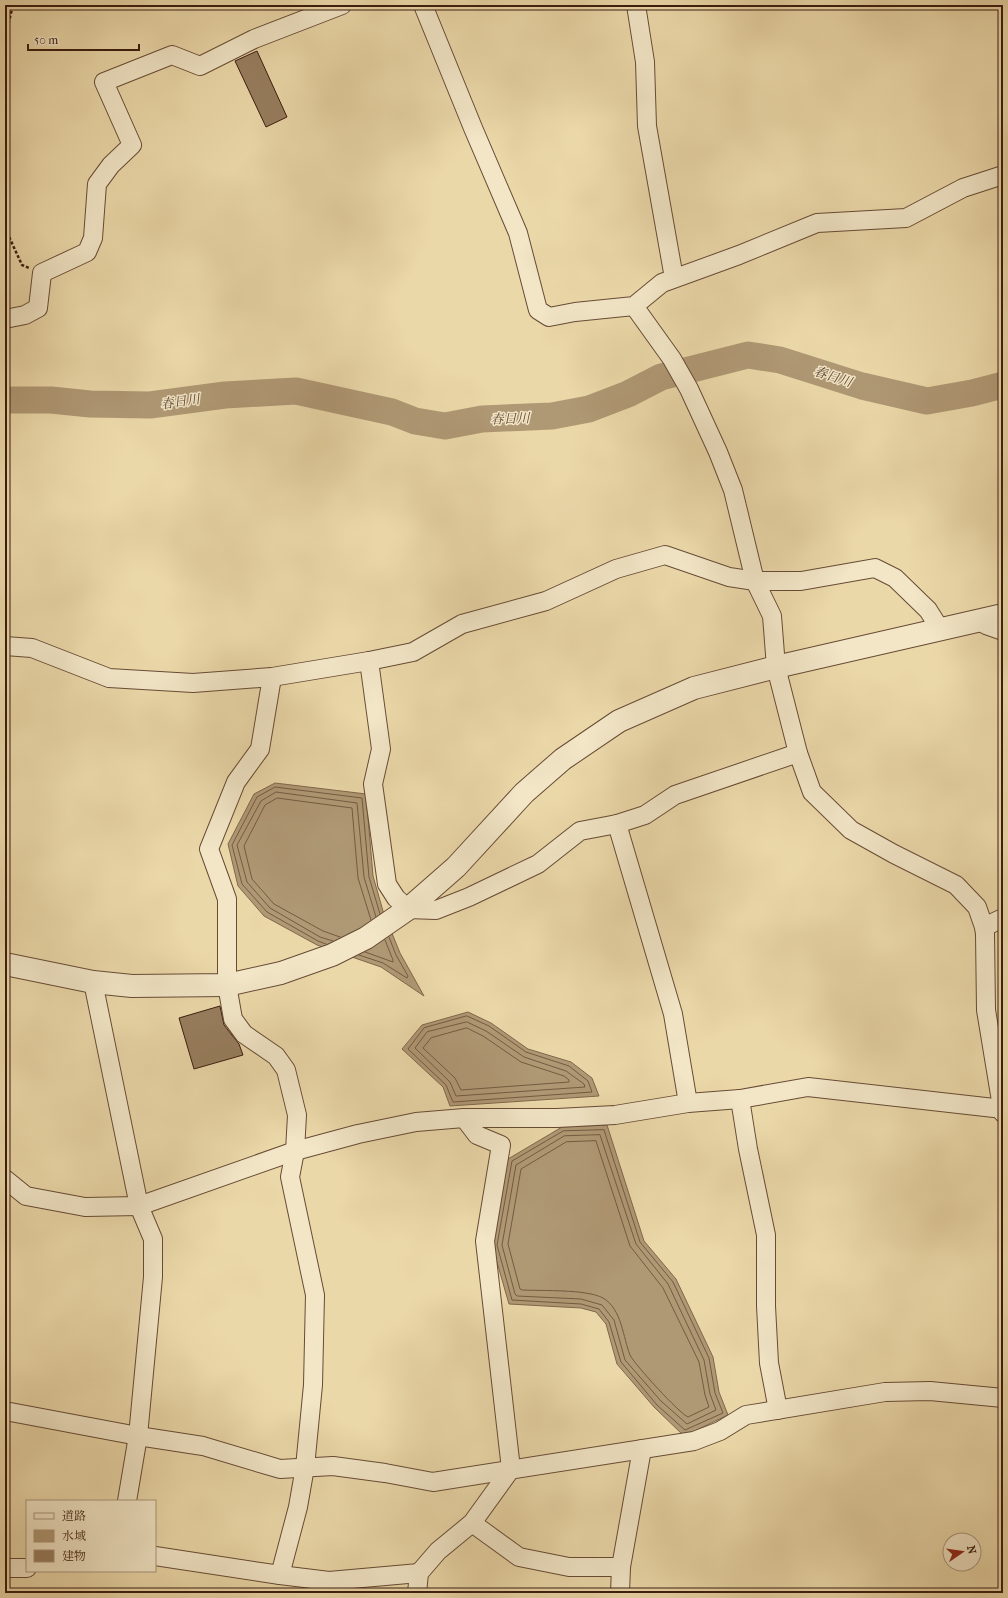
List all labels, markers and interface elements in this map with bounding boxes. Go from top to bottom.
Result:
scale bar [28,26,139,52]
text: 50 m [34,33,58,47]
water label: 春日川 [812,363,856,390]
water label: 春日川 [160,391,202,412]
water label: 春日川 [490,410,532,427]
legend [26,1500,156,1572]
text: 道路 [62,1509,86,1523]
text: 水域 [62,1529,86,1543]
north arrow [942,1532,982,1572]
text: N [964,1544,979,1556]
text: 建物 [62,1549,86,1563]

